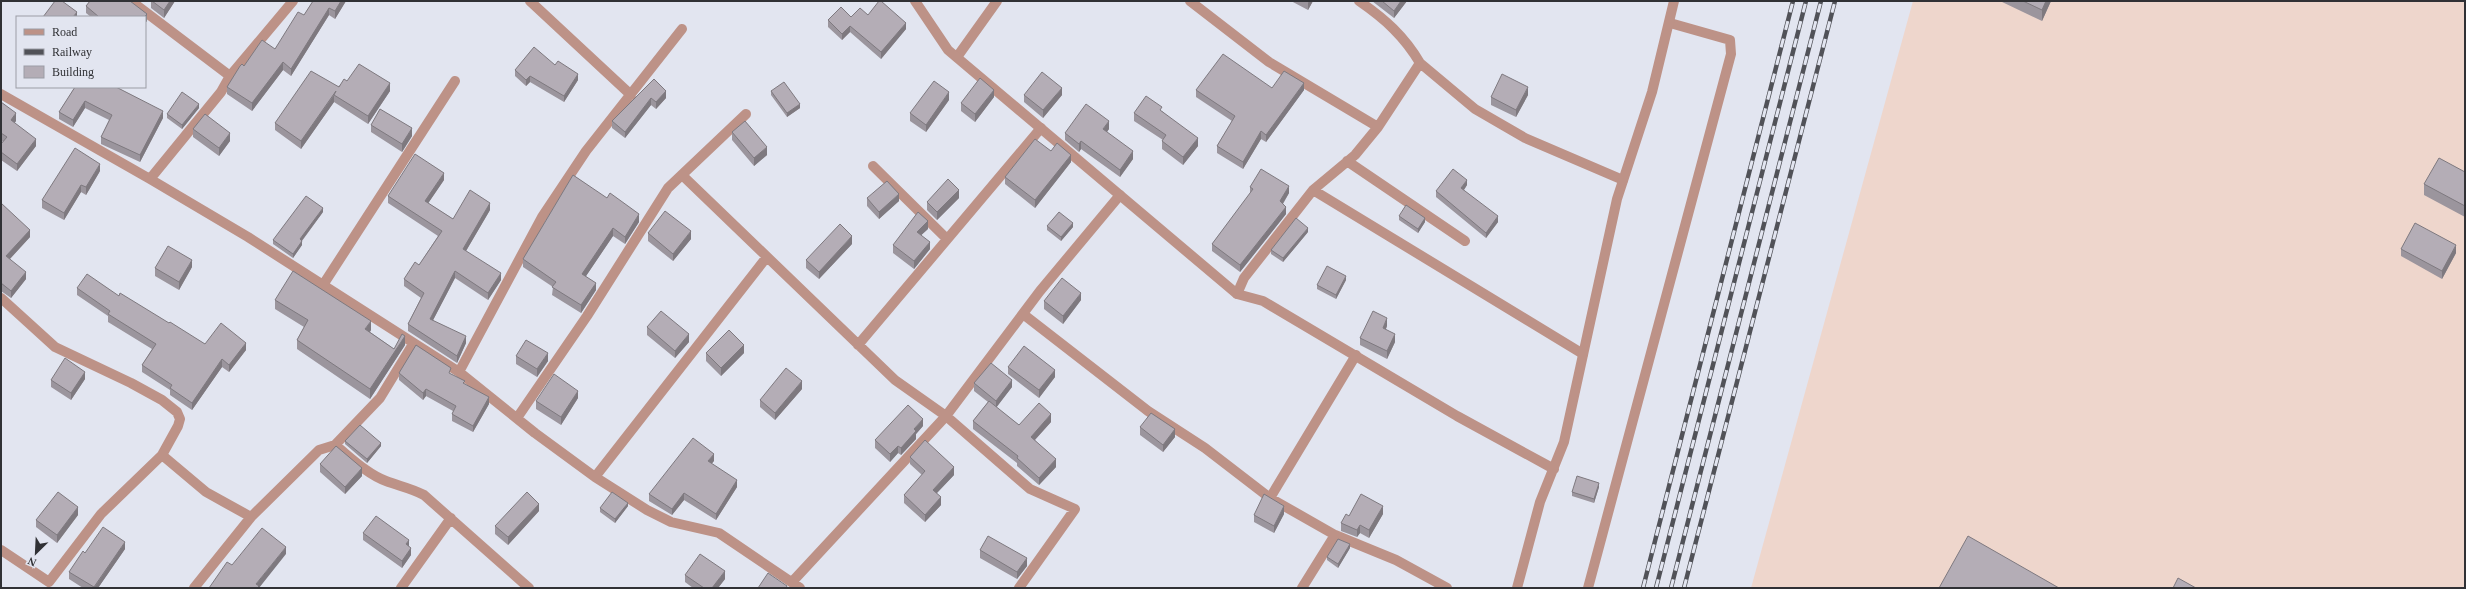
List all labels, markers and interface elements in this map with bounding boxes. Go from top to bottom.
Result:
legend [16,16,146,88]
text: Road [52,25,77,39]
text: Railway [52,45,92,59]
text: Building [52,65,94,79]
north arrow [16,533,56,573]
text: N [26,555,38,569]

